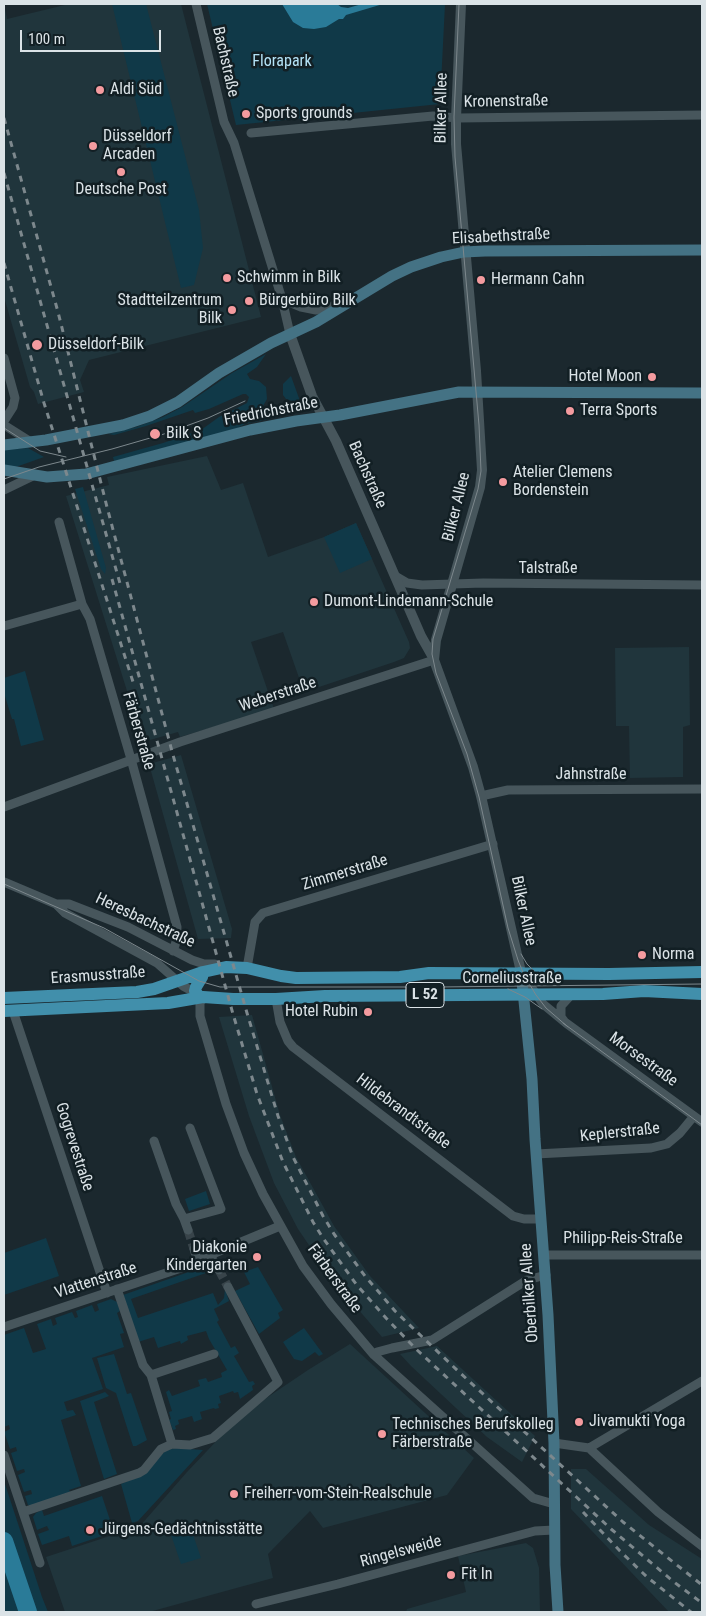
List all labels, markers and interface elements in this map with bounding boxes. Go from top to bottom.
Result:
scale bar [22,20,164,52]
street label: Bachstraße [208,25,242,99]
text: 100 m [28,30,65,48]
park label: Florapark [252,52,312,72]
street label: Bilker Allee [432,72,452,144]
place label: Aldi Süd [110,80,162,100]
marker: Aldi Süd [94,84,106,96]
street label: Kronenstraße [464,92,548,112]
place label: Sports grounds [256,104,353,124]
marker: Sports grounds [240,108,252,120]
place label: Düsseldorf Arcaden [103,127,172,165]
marker: Düsseldorf Arcaden [87,140,99,152]
marker: Deutsche Post [115,166,127,178]
place label: Deutsche Post [75,180,167,200]
street label: Elisabethstraße [451,225,551,249]
place label: Schwimm in Bilk [237,268,341,288]
place label: Hermann Cahn [491,270,584,290]
marker: Schwimm in Bilk [221,272,233,284]
marker: Hermann Cahn [475,274,487,286]
place label: Stadtteilzentrum Bilk [118,291,222,329]
place label: Bürgerbüro Bilk [259,291,356,311]
marker: Bürgerbüro Bilk [243,295,255,307]
marker: Stadtteilzentrum Bilk [226,304,238,316]
place label: Düsseldorf-Bilk [48,335,144,355]
marker: Düsseldorf-Bilk [30,338,44,352]
place label: Hotel Moon [569,367,642,387]
marker: Hotel Moon [646,371,658,383]
street label: Friedrichstraße [222,393,320,431]
place label: Terra Sports [580,401,657,421]
marker: Terra Sports [564,405,576,417]
place label: Bilk S [166,424,201,444]
marker: Bilk S [148,427,162,441]
street label: Bachstraße [344,438,390,512]
place label: Atelier Clemens Bordenstein [513,463,613,501]
street label: Bilker Allee [439,470,475,544]
marker: Atelier Clemens Bordenstein [497,476,509,488]
street label: Talstraße [519,559,577,579]
place label: Dumont-Lindemann-Schule [324,592,493,612]
marker: Dumont-Lindemann-Schule [308,596,320,608]
street label: Weberstraße [237,674,319,716]
street label: Färberstraße [118,690,158,772]
street label: Jahnstraße [556,765,626,785]
street label: Zimmerstraße [300,851,390,895]
street label: Bilker Allee [506,874,540,948]
street label: Heresbachstraße [92,890,198,952]
place label: Norma [652,945,695,965]
marker: Norma [636,949,648,961]
street label: Erasmusstraße [50,963,146,989]
street label: Corneliusstraße [462,969,562,989]
road number: L 52 [406,982,444,1008]
place label: Hotel Rubin [285,1002,358,1022]
marker: Hotel Rubin [362,1006,374,1018]
street label: Morsestraße [605,1029,681,1091]
street label: Hildebrandtstraße [352,1070,454,1154]
street label: Gogrevestraße [51,1100,97,1194]
street label: Keplerstraße [579,1119,661,1147]
street label: Philipp-Reis-Straße [563,1229,683,1249]
place label: Diakonie Kindergarten [166,1238,247,1276]
street label: Färberstraße [303,1241,365,1317]
street label: Oberbilker Allee [517,1243,543,1343]
marker: Diakonie Kindergarten [251,1251,263,1263]
street label: Vlattenstraße [53,1259,139,1303]
place label: Jivamukti Yoga [589,1412,685,1432]
place label: Technisches Berufskolleg Färberstraße [392,1415,554,1453]
marker: Jivamukti Yoga [573,1416,585,1428]
marker: Technisches Berufskolleg Färberstraße [376,1428,388,1440]
place label: Freiherr-vom-Stein-Realschule [244,1484,432,1504]
marker: Freiherr-vom-Stein-Realschule [228,1488,240,1500]
place label: Jürgens-Gedächtnisstätte [100,1520,262,1540]
marker: Jürgens-Gedächtnisstätte [84,1524,96,1536]
street label: Ringelsweide [358,1532,444,1572]
place label: Fit In [461,1565,493,1585]
marker: Fit In [445,1569,457,1581]

